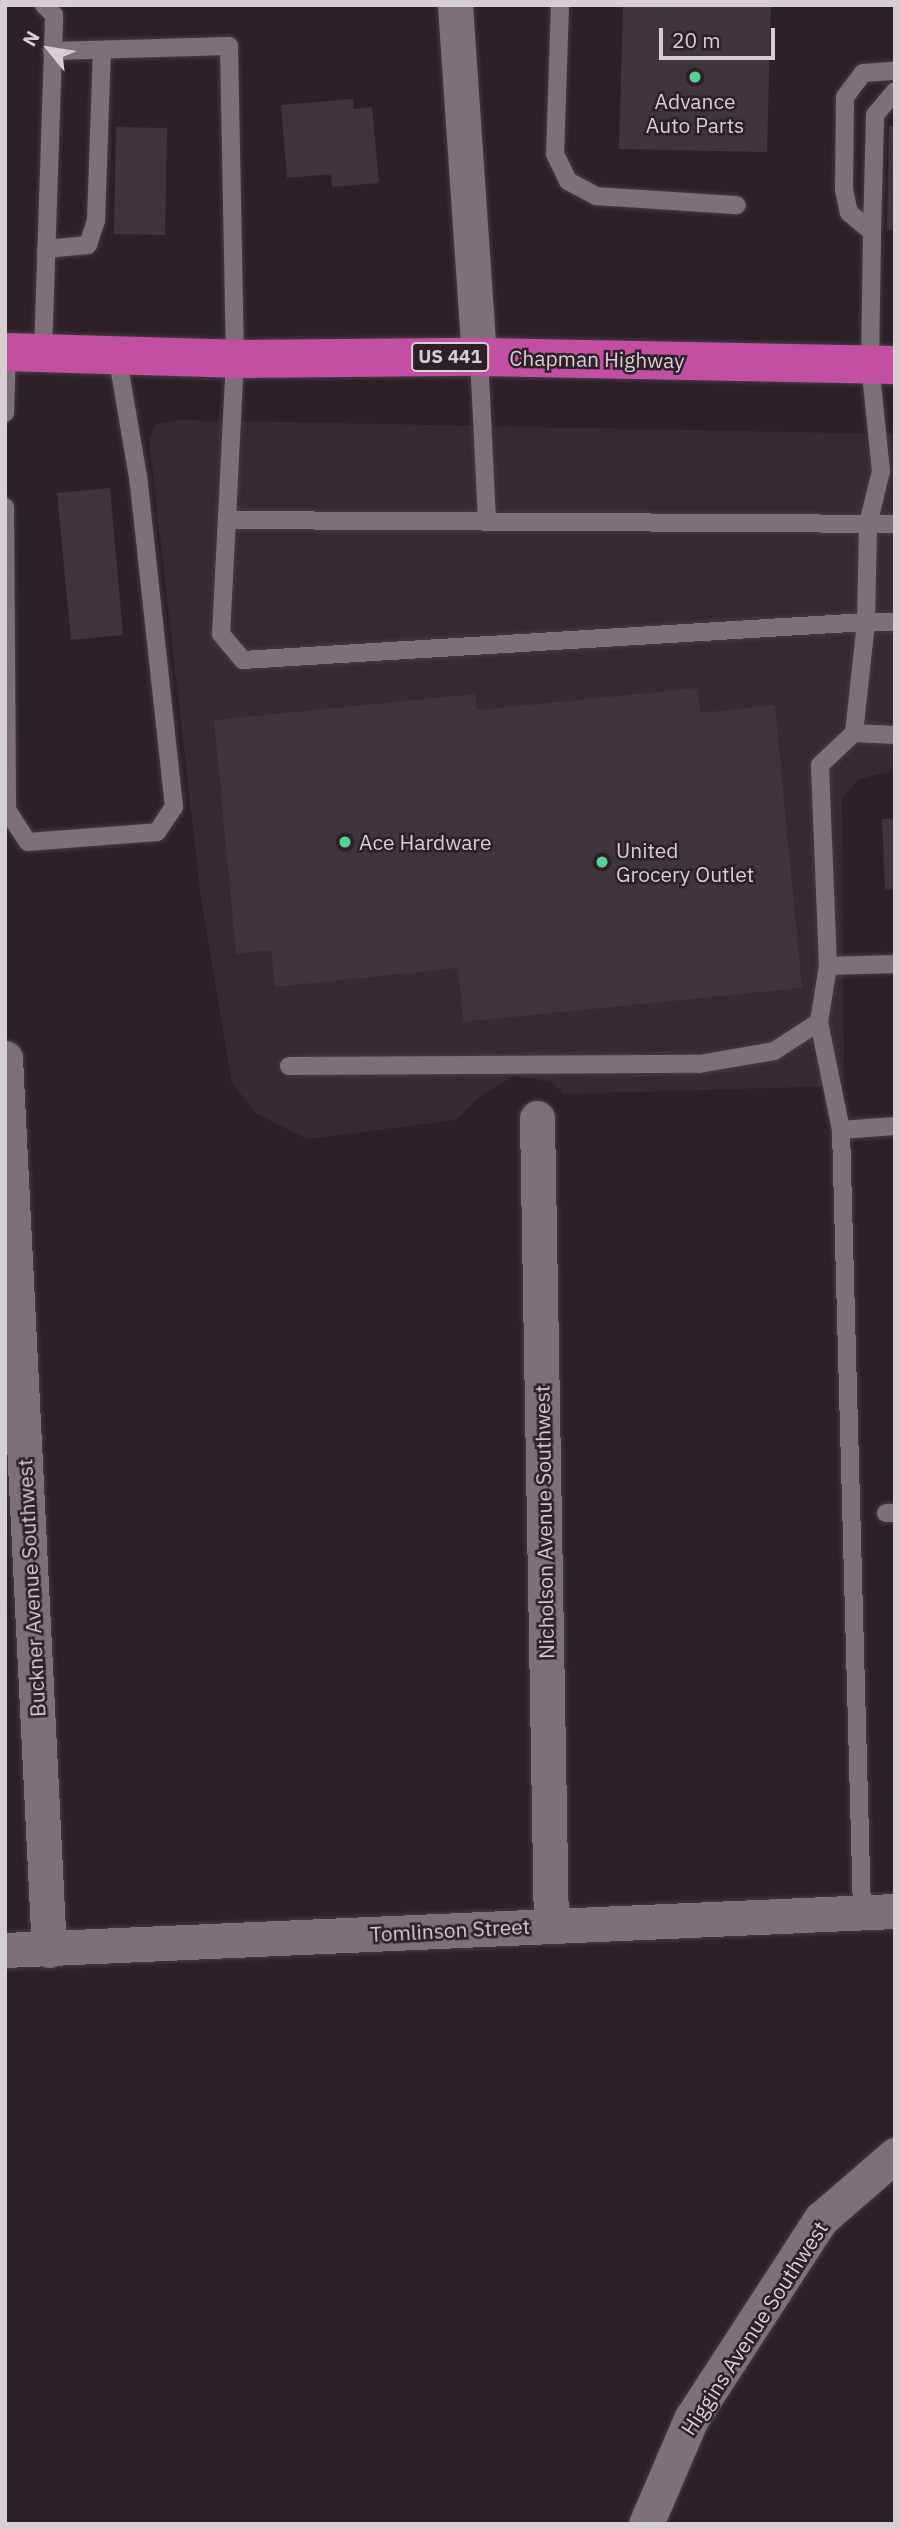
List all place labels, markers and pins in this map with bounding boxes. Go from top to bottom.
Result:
marker: Advance Auto Parts [687,69,703,85]
place label: Advance Auto Parts [646,88,744,138]
place label: Ace Hardware [359,829,491,855]
marker: Ace Hardware [337,834,353,850]
place label: United Grocery Outlet [616,837,754,887]
marker: United Grocery Outlet [594,854,610,870]

